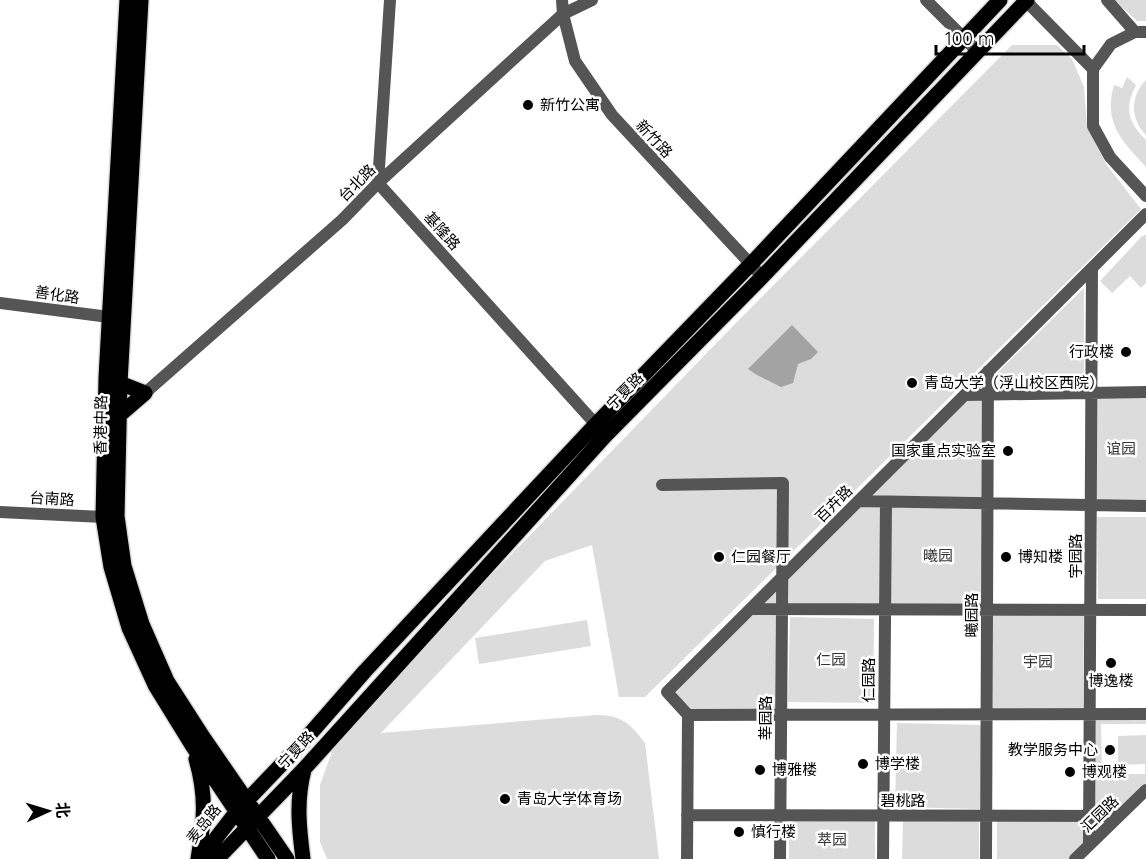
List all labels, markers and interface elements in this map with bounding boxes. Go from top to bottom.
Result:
scale bar [936,18,1084,56]
text: 100 m [945,27,994,50]
place label: 新竹公寓 [540,95,600,114]
marker: 新竹公寓 [521,98,535,112]
street label: 新竹路 [632,116,677,162]
street label: 台北路 [334,160,379,205]
street label: 基隆路 [420,208,464,254]
street label: 善化路 [33,282,81,307]
place label: 行政楼 [1069,342,1114,361]
marker: 行政楼 [1119,345,1133,359]
street label: 宁夏路 [602,368,647,413]
place label: 青岛大学（浮山校区西院） [924,373,1104,392]
marker: 青岛大学（浮山校区西院） [905,376,919,390]
street label: 香港中路 [90,395,111,455]
park label: 谊园 [1106,439,1136,458]
place label: 国家重点实验室 [891,441,996,460]
marker: 国家重点实验室 [1001,444,1015,458]
street label: 百卉路 [811,481,856,526]
street label: 台南路 [29,488,75,509]
street label: 宇园路 [1066,533,1085,579]
park label: 曦园 [923,546,953,565]
place label: 仁园餐厅 [731,547,791,566]
place label: 博知楼 [1018,547,1063,566]
marker: 仁园餐厅 [712,550,726,564]
marker: 博知楼 [999,550,1013,564]
street label: 曦园路 [962,592,981,638]
park label: 仁园 [816,650,846,669]
park label: 宇园 [1023,652,1053,671]
marker: 博逸楼 [1104,656,1118,670]
street label: 仁园路 [859,657,878,703]
place label: 博逸楼 [1088,671,1134,690]
street label: 莘园路 [756,695,775,741]
street label: 宁夏路 [273,727,318,773]
place label: 教学服务中心 [1008,740,1098,759]
marker: 教学服务中心 [1103,743,1117,757]
place label: 博学楼 [875,754,920,773]
marker: 博学楼 [856,757,870,771]
place label: 博雅楼 [772,760,817,779]
place label: 博观楼 [1082,762,1127,781]
marker: 博雅楼 [753,763,767,777]
marker: 博观楼 [1063,765,1077,779]
north arrow [18,781,78,841]
place label: 青岛大学体育场 [517,789,622,808]
street label: 碧桃路 [880,791,926,810]
street label: 汇园路 [1077,791,1122,836]
marker: 青岛大学体育场 [498,792,512,806]
street label: 麦岛路 [182,800,225,847]
text: 北 [52,801,73,819]
place label: 慎行楼 [751,822,796,841]
marker: 慎行楼 [732,825,746,839]
park label: 萃园 [817,830,847,849]

